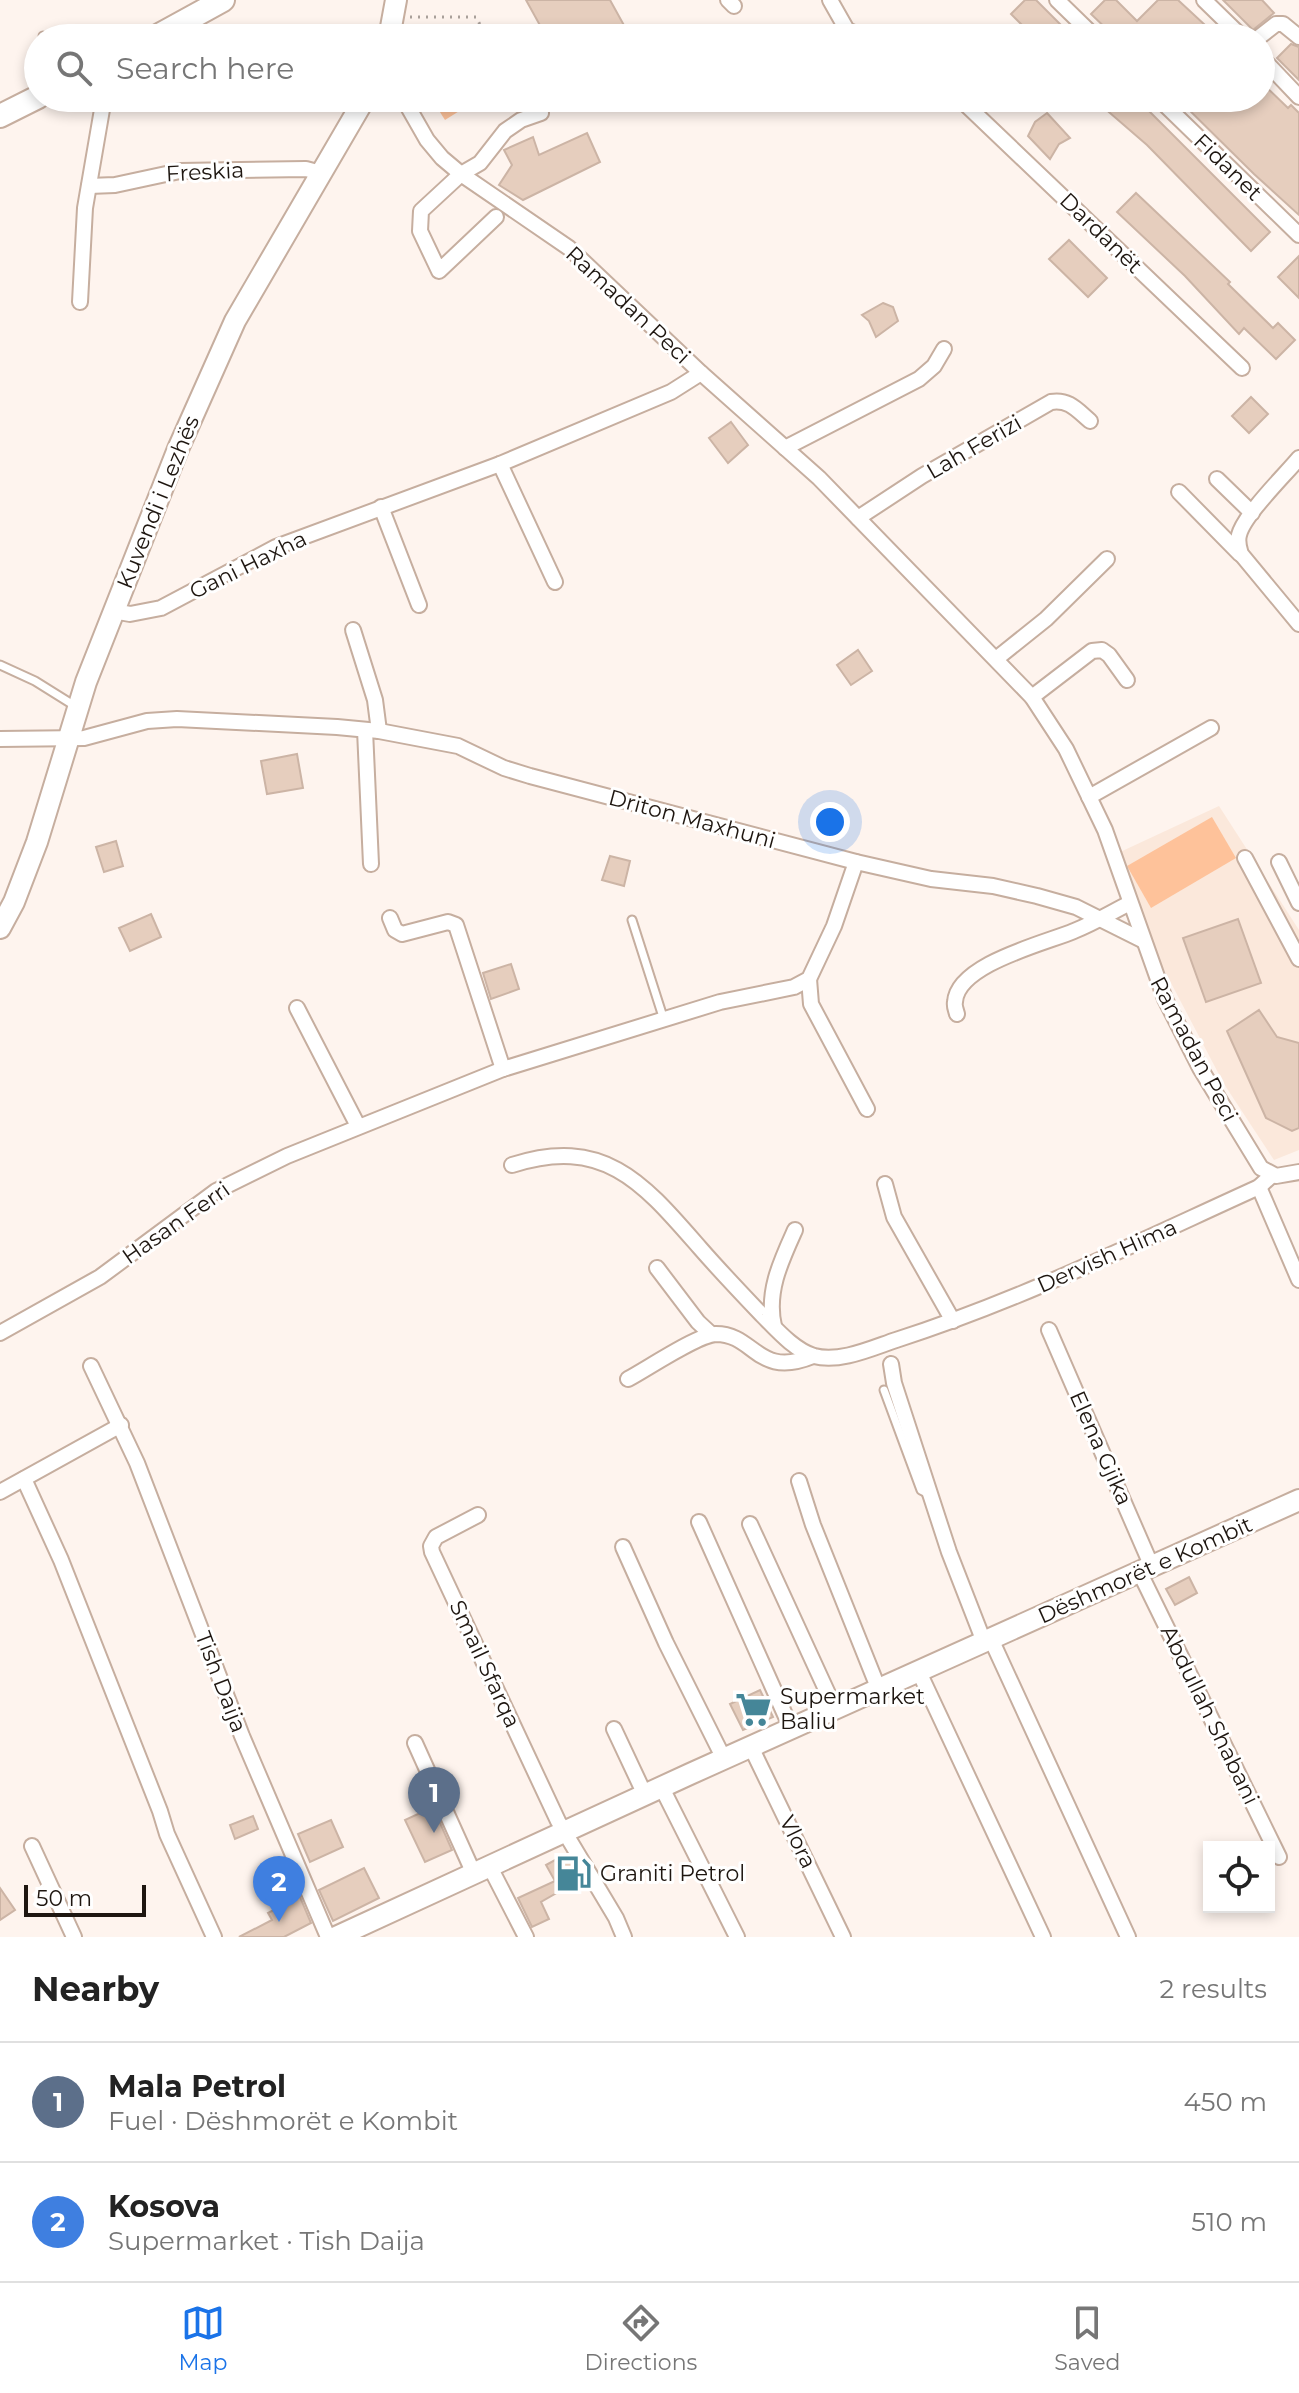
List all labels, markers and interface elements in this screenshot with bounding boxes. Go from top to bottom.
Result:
search box [24,24,1275,112]
icon: search [52,46,96,90]
text: Search here [116,50,294,87]
street label: Fidanet [1188,128,1268,206]
street label: Freskia [165,156,245,188]
street label: Dardanët [1054,187,1148,279]
street label: Ramadan Peci [560,240,696,370]
street label: Lah Ferizi [922,409,1026,485]
street label: Kuvendi i Lezhës [111,411,205,592]
street label: Gani Haxha [185,525,311,605]
street label: Driton Maxhuni [606,784,778,854]
your location [810,802,850,842]
street label: Ramadan Peci [1144,972,1244,1126]
street label: Hasan Ferri [117,1176,235,1270]
street label: Dervish Hima [1033,1213,1181,1299]
street label: Elena Gjika [1064,1387,1138,1509]
street label: Dëshmorët e Kombit [1034,1511,1256,1629]
street label: Smail Sfarqa [444,1596,526,1732]
street label: Abdullah Shabani [1155,1621,1265,1809]
street label: Tish Daija [189,1628,253,1736]
place label: Supermarket Baliu [780,1683,925,1735]
supermarket icon: Supermarket Baliu [735,1690,773,1728]
pin: 1 [408,1767,460,1833]
street label: Vlora [774,1811,822,1873]
map controls [1203,1841,1275,1913]
button: locate [1203,1841,1275,1913]
fuel station icon: Graniti Petrol [555,1854,593,1892]
pin: 2 [253,1856,305,1922]
place label: Graniti Petrol [600,1860,745,1887]
scale bar [24,1881,146,1917]
text: 50 m [36,1885,92,1912]
text: Nearby [32,1968,159,2010]
text: 2 results [1159,1973,1267,2005]
text: Mala Petrol [108,2068,286,2105]
text: 1 [53,2086,63,2118]
text: 450 m [1184,2086,1267,2118]
text: Fuel · Dëshmorët e Kombit [108,2105,458,2137]
text: Kosova [108,2188,220,2225]
text: 2 [50,2206,66,2238]
text: 510 m [1191,2206,1267,2238]
text: Supermarket · Tish Daija [108,2225,425,2257]
tab: Map [179,2301,227,2376]
tab: Directions [585,2301,697,2376]
tab: Saved [1054,2301,1120,2376]

